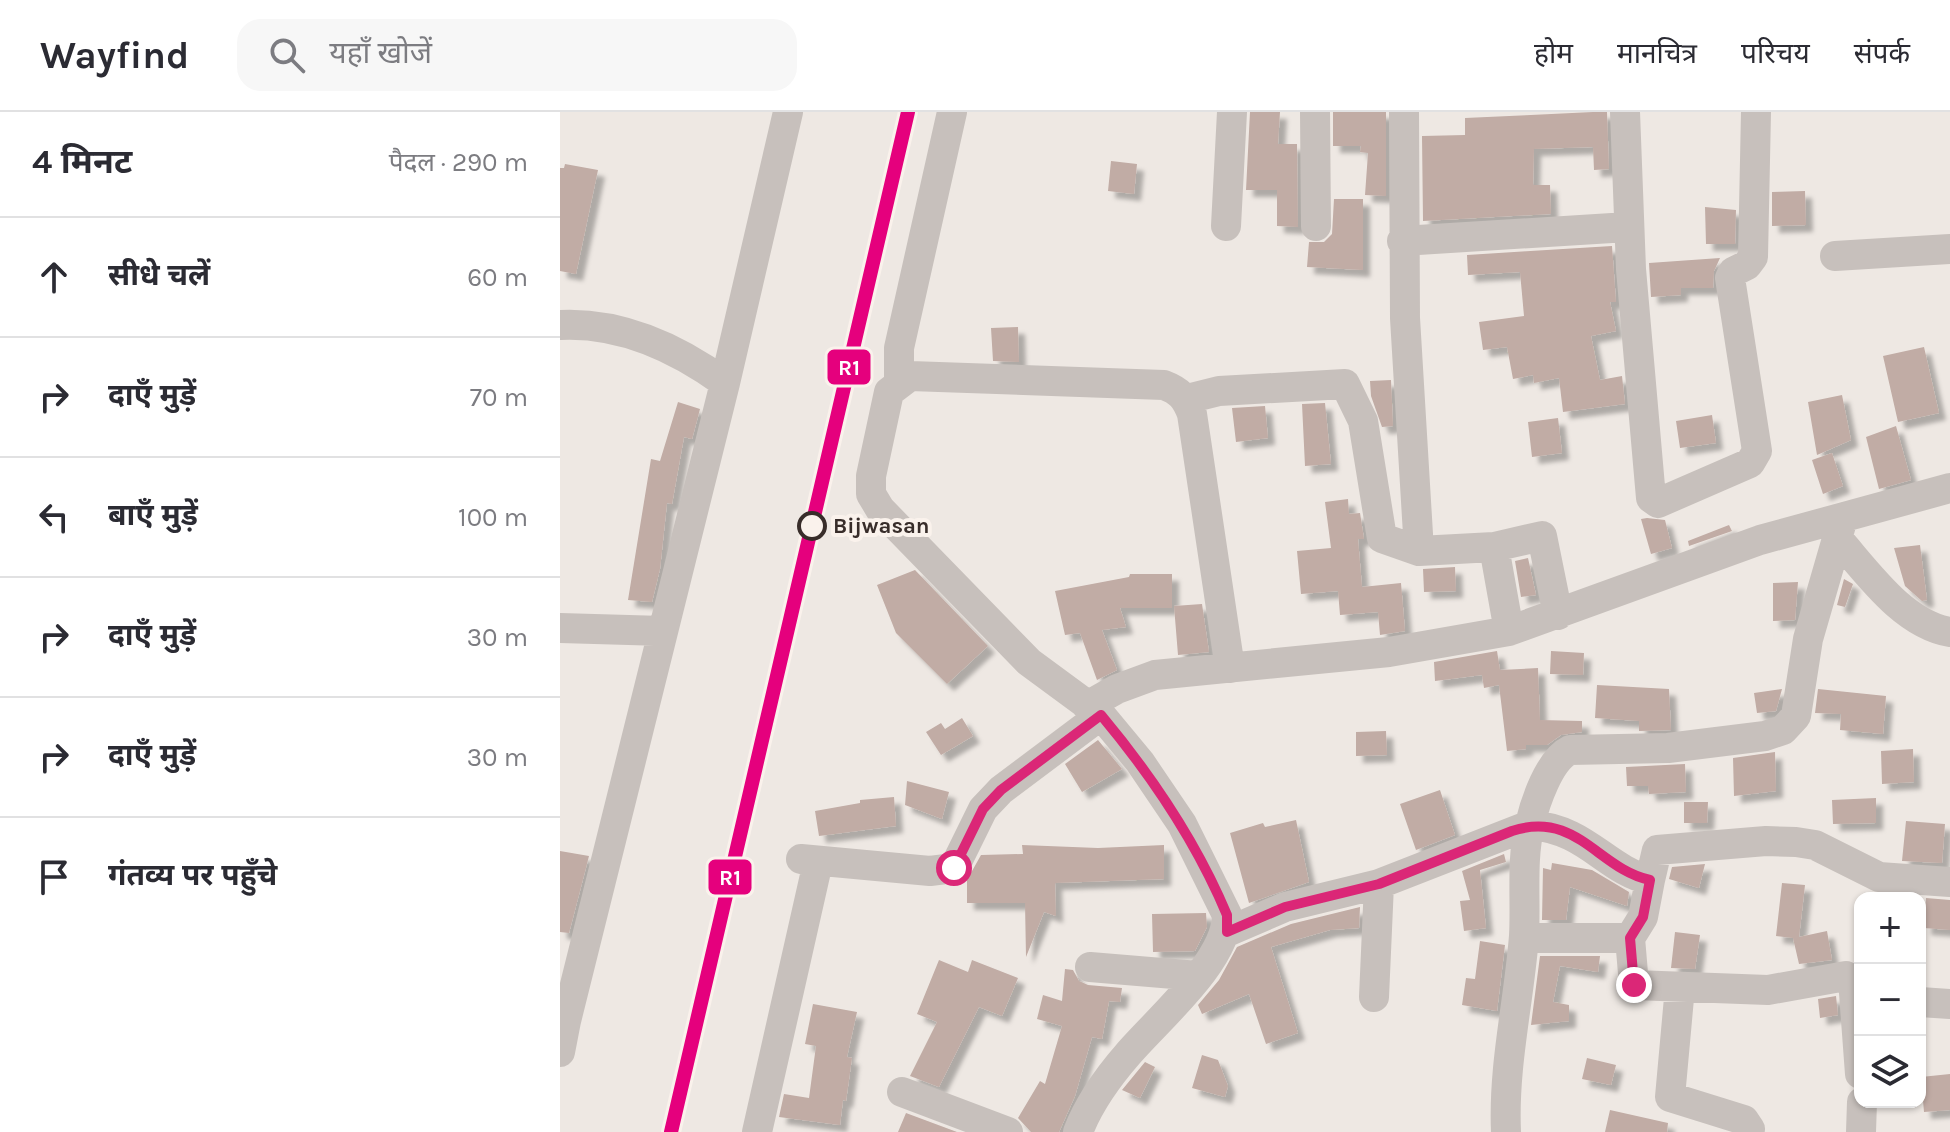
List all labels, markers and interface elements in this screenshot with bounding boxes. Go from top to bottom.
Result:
search box [237,19,797,91]
text: Wayfind [40,33,189,78]
icon: search [265,33,309,77]
text: यहाँ खोजें [329,35,432,71]
text: होम [1534,37,1573,70]
text: मानचित्र [1617,37,1697,70]
text: परिचय [1741,37,1810,70]
text: संपर्क [1854,37,1910,70]
text: 4 मिनट [32,142,132,182]
text: पैदल · 290 m [389,147,528,178]
icon: ahead [32,255,76,299]
text: सीधे चलें [108,257,210,293]
text: 60 m [467,262,528,293]
line badge: R1 [826,348,872,386]
text: R1 [838,355,860,381]
icon: right [32,375,76,419]
text: दाएँ मुड़ें [108,377,196,413]
text: 70 m [470,382,528,413]
icon: left [32,495,76,539]
text: बाएँ मुड़ें [108,497,198,533]
text: 100 m [458,502,528,533]
marker: Bijwasan [798,512,826,540]
place label: Bijwasan [833,513,930,539]
icon: right [32,615,76,659]
text: दाएँ मुड़ें [108,617,196,653]
text: 30 m [467,622,528,653]
icon: right [32,735,76,779]
text: दाएँ मुड़ें [108,737,196,773]
text: 30 m [467,742,528,773]
route start [936,850,972,886]
icon: arrive [32,855,76,899]
text: गंतव्य पर पहुँचे [108,857,277,893]
line badge: R1 [707,858,753,896]
text: R1 [719,865,741,891]
map controls [1854,892,1926,1108]
button: + [1854,892,1926,964]
button: − [1854,964,1926,1036]
route end [1616,967,1652,1003]
button: layers [1854,1036,1926,1108]

